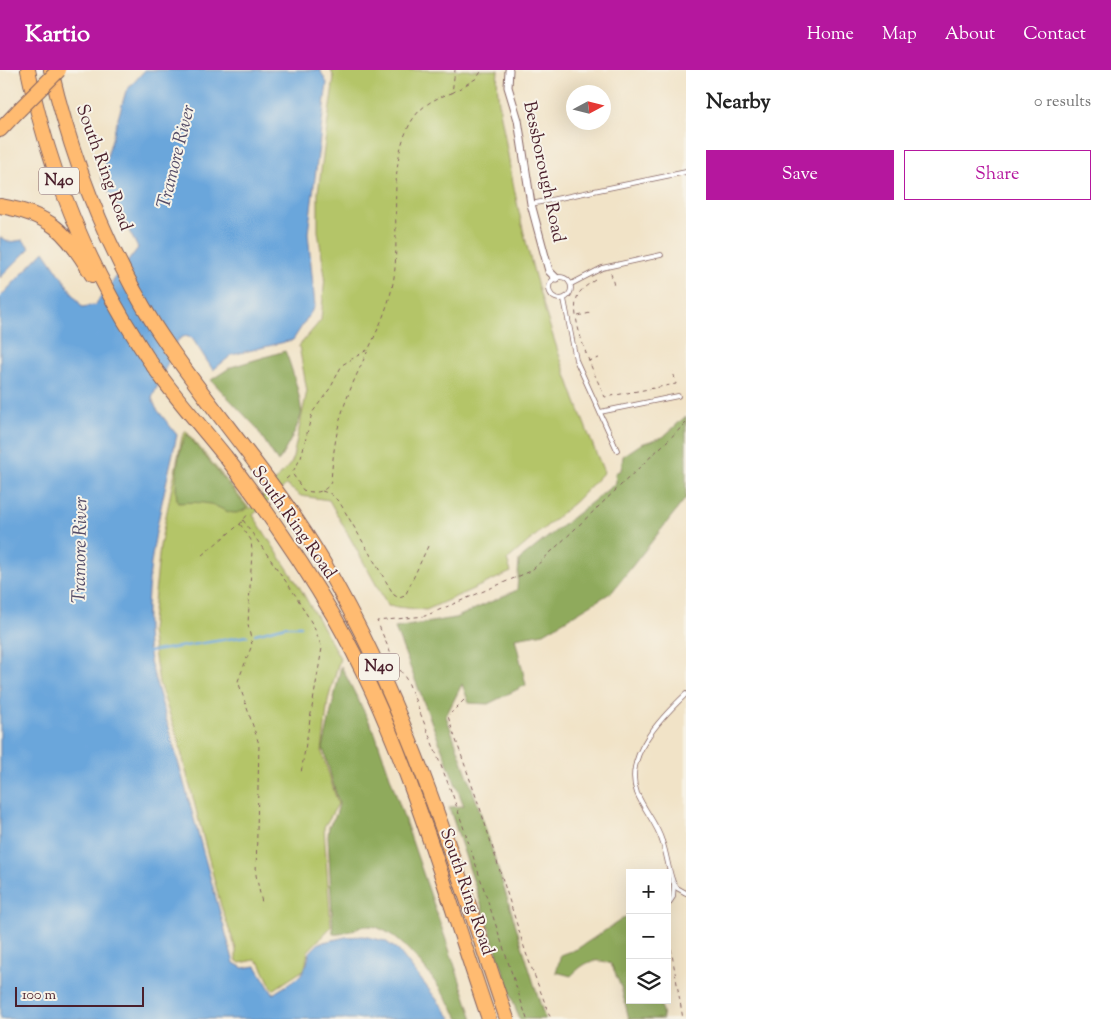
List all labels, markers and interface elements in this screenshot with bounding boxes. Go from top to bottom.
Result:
text: Kartio [25,18,90,52]
text: Home [807,22,854,48]
text: Map [882,22,917,48]
text: About [945,22,995,48]
text: Contact [1023,22,1086,48]
north arrow [566,85,611,130]
text: Nearby [706,88,771,118]
text: 0 results [1034,91,1091,114]
street label: Bessborough Road [515,99,571,245]
street label: South Ring Road [68,101,138,235]
water label: Tramore River [151,102,203,212]
button: Save [706,150,894,200]
button: Share [904,150,1091,200]
road number: N40 [39,168,79,194]
street label: South Ring Road [244,461,342,585]
water label: Tramore River [67,496,95,603]
road number: N40 [359,654,399,680]
street label: South Ring Road [432,825,500,959]
map controls [626,869,671,1004]
button: + [626,869,671,914]
button: − [626,914,671,959]
button: layers [626,959,671,1004]
scale bar [15,984,144,1007]
text: 100 m [22,986,56,1006]

